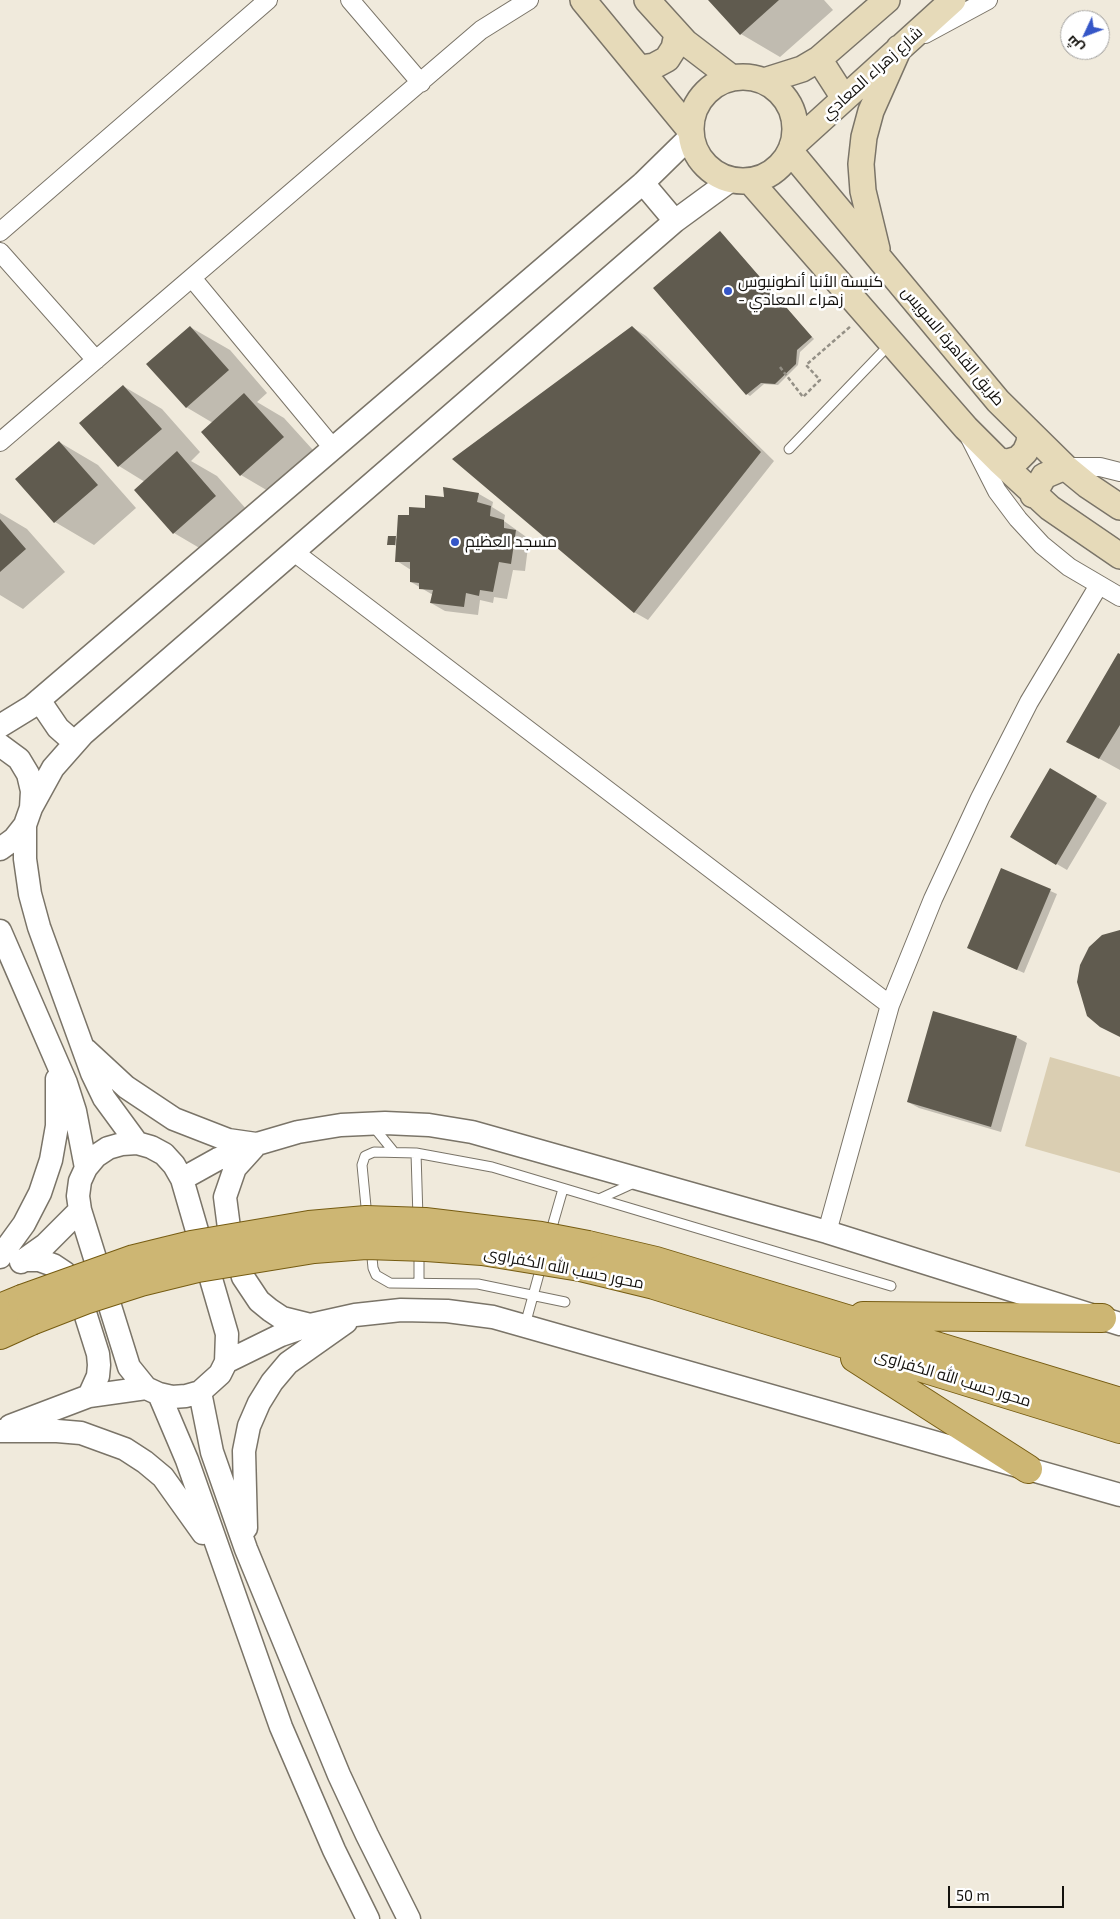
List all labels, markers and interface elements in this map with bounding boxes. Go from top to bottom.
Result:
north arrow [1060,10,1110,60]
street label: شارع زهراء المعادي [818,23,926,123]
text: ش [1062,33,1087,57]
place label: كنيسة الأنبا أنطونيوس - زهراء المعادي [738,272,883,310]
street label: طريق القاهرة السويس [897,282,1009,410]
marker: كنيسة الأنبا أنطونيوس - زهراء المعادي [722,285,734,297]
place label: مسجد العظيم [465,532,557,552]
marker: مسجد العظيم [449,536,461,548]
street label: محور حسب الله الكفراوى [482,1243,646,1293]
street label: محور حسب الله الكفراوى [872,1345,1034,1411]
scale bar [950,1876,1066,1908]
text: 50 m [956,1886,990,1904]

